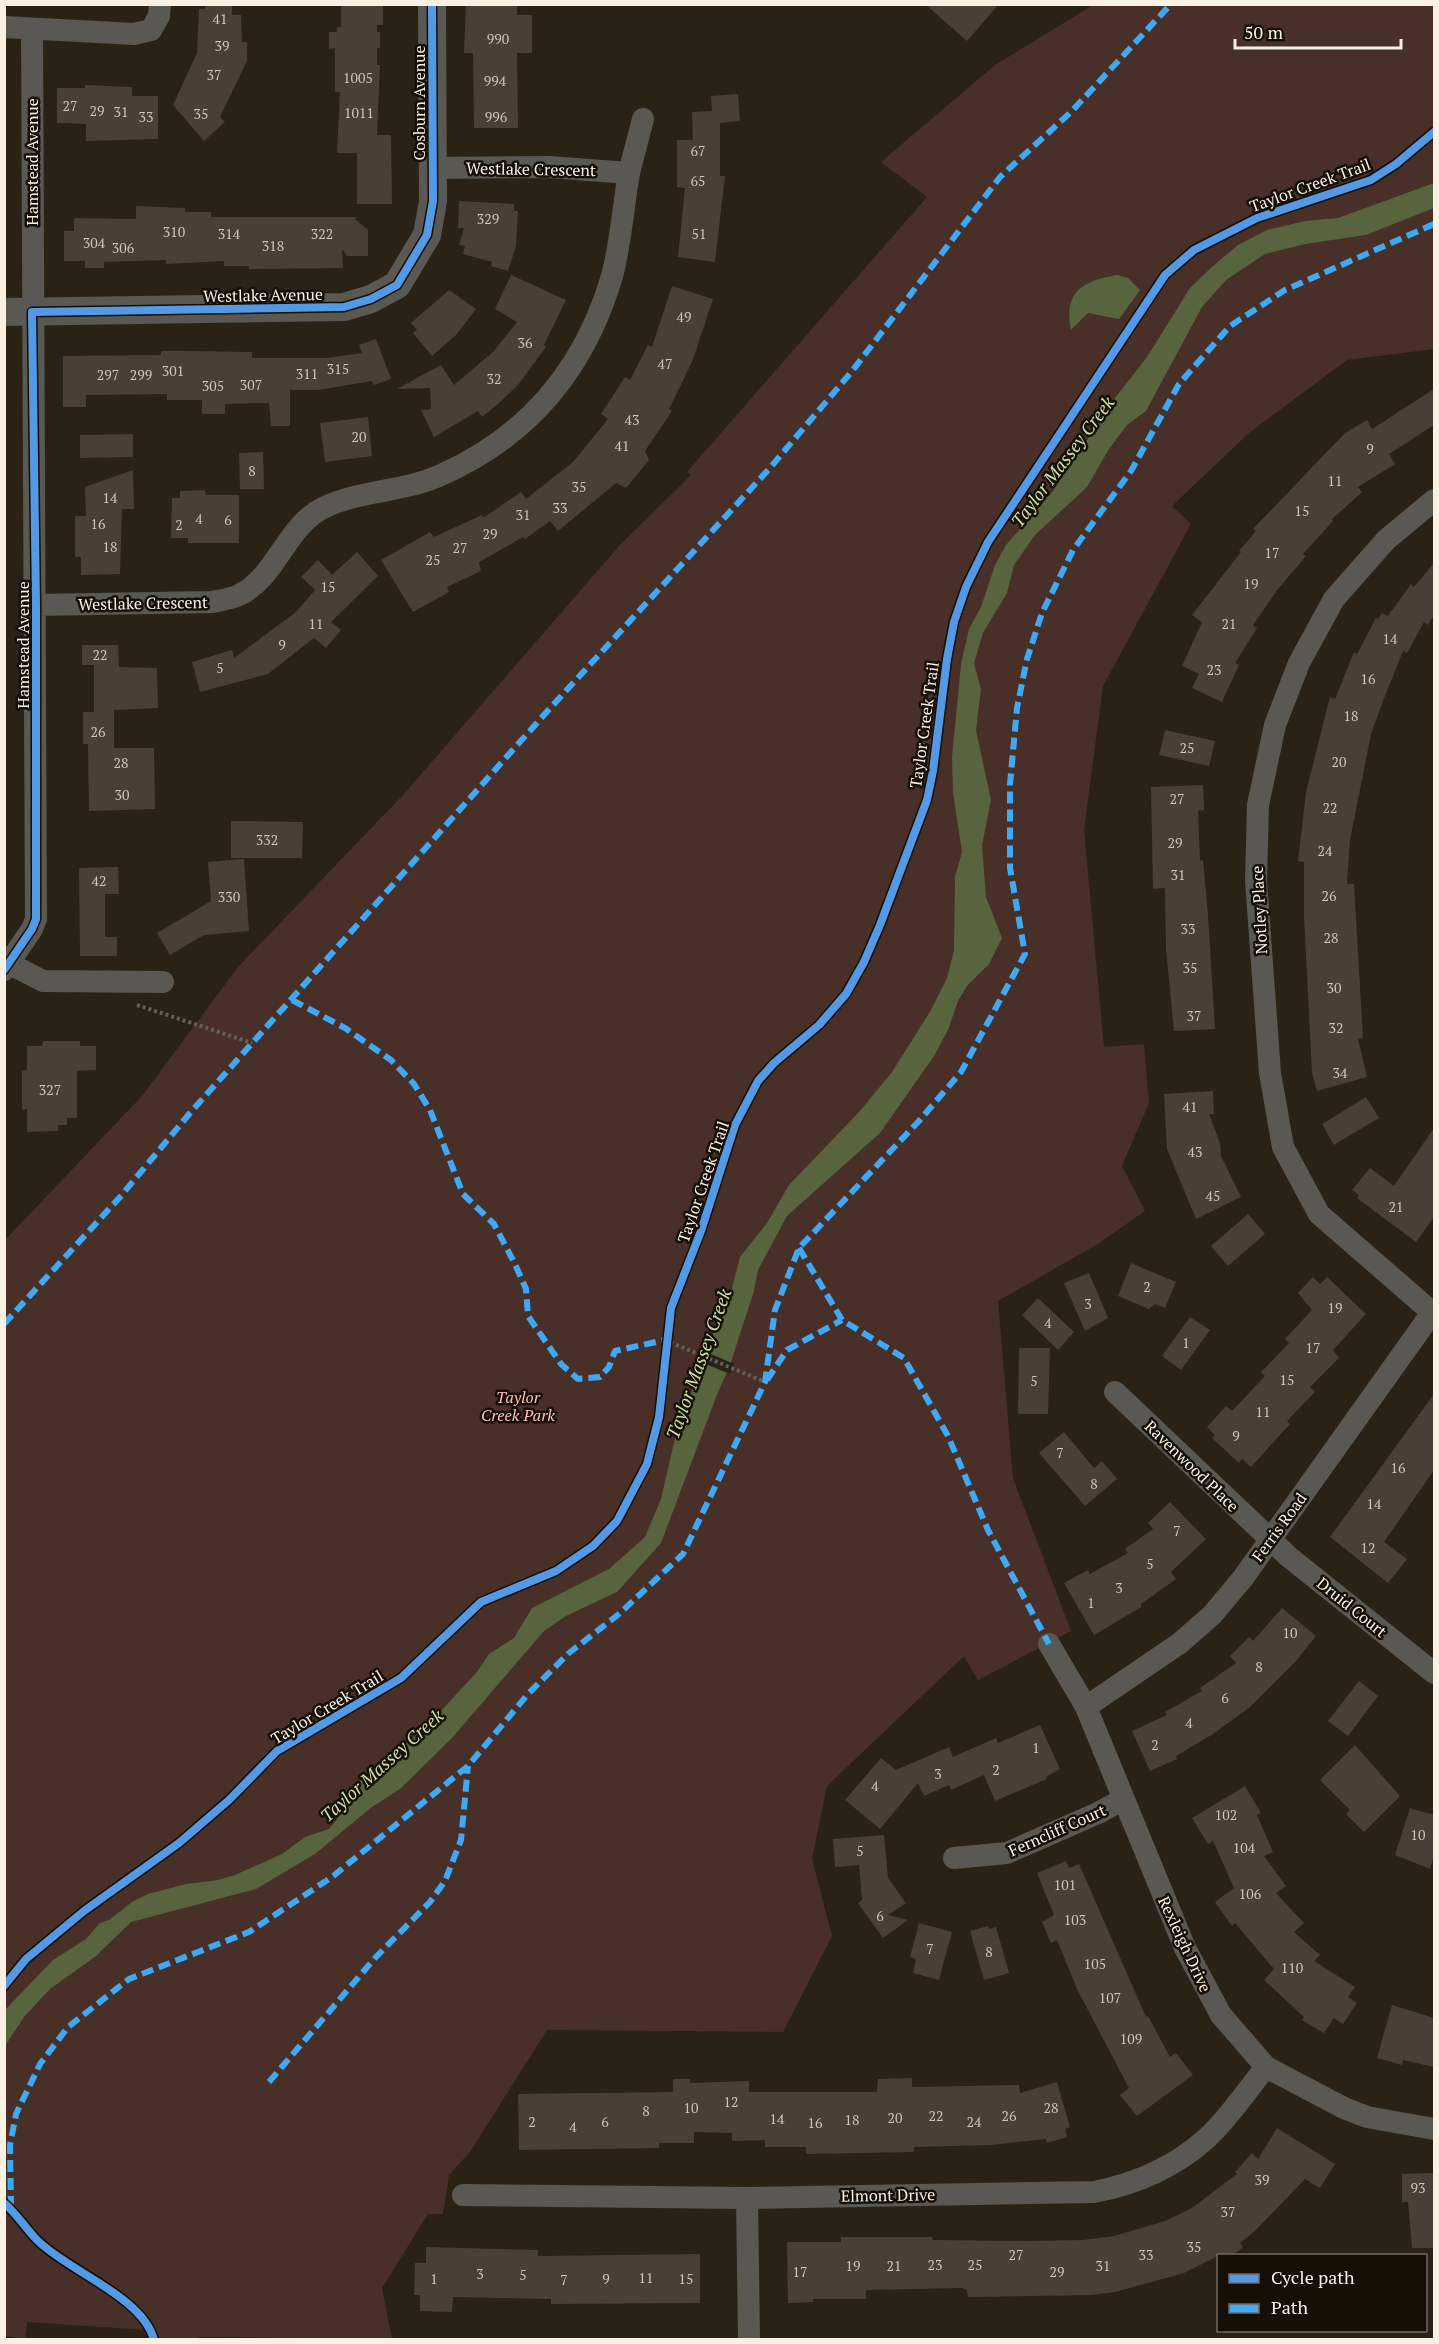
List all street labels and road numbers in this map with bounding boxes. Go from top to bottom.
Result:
street label: Cosburn Avenue [408,45,430,161]
street label: Hamstead Avenue [21,98,43,226]
street label: Taylor Creek Trail [1246,153,1374,217]
street label: Westlake Crescent [466,157,596,181]
street label: Westlake Avenue [203,283,323,307]
street label: Hamstead Avenue [12,581,34,709]
street label: Westlake Crescent [78,591,208,615]
street label: Taylor Creek Trail [904,660,944,790]
street label: Notley Place [1246,865,1272,955]
street label: Taylor Creek Trail [672,1118,734,1246]
street label: Ravenwood Place [1140,1415,1244,1517]
street label: Ferris Road [1246,1488,1312,1566]
street label: Druid Court [1312,1572,1392,1642]
street label: Taylor Creek Trail [267,1665,387,1749]
street label: Ferncliff Court [1005,1799,1109,1861]
street label: Rexleigh Drive [1153,1892,1217,1996]
street label: Elmont Drive [841,2183,935,2207]

